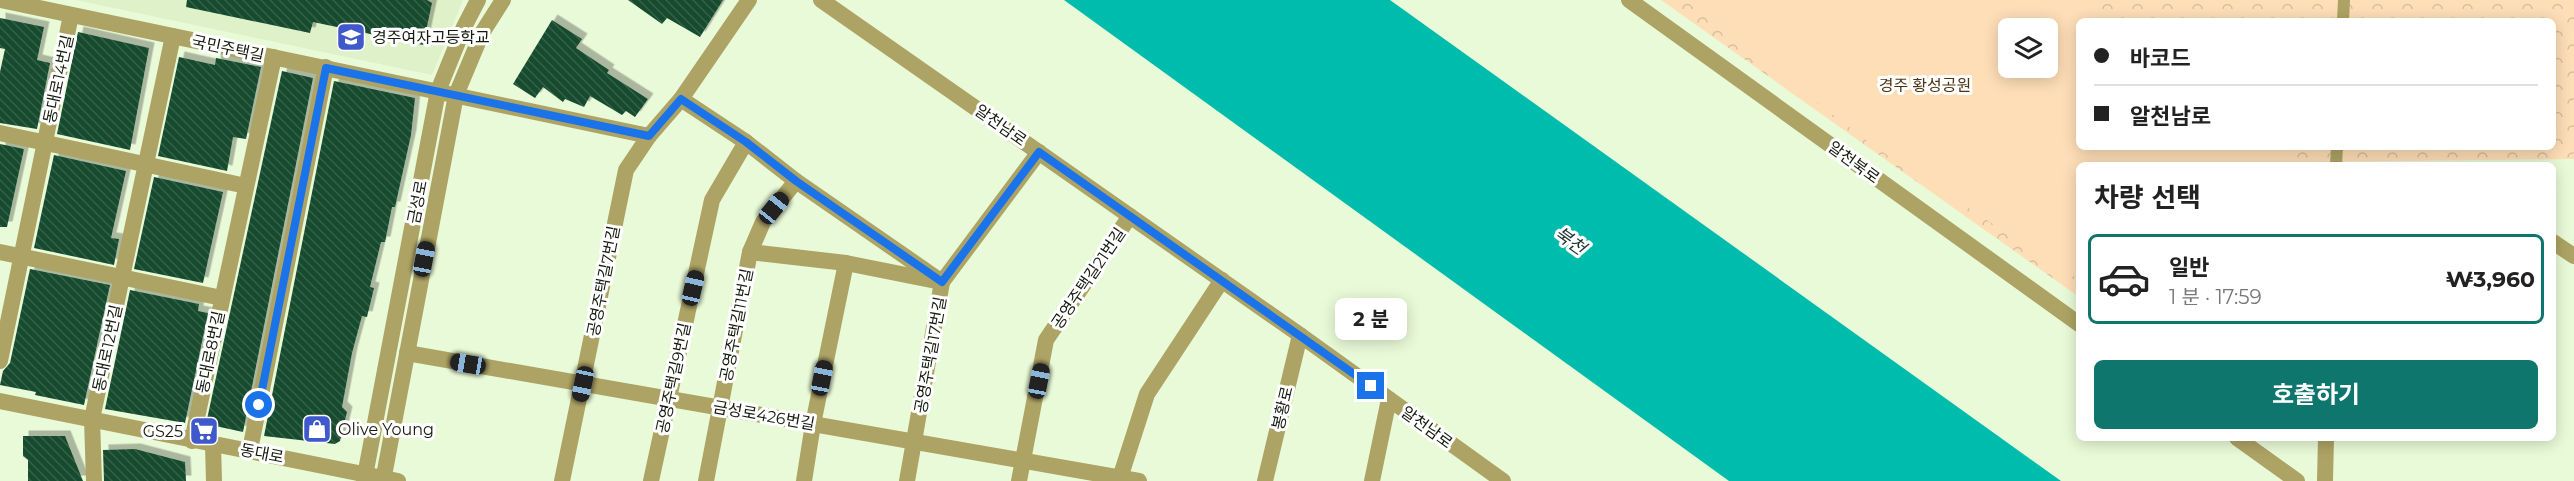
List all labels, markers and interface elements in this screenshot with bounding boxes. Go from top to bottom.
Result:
map controls [1998,18,2058,78]
button: layers [1998,18,2058,78]
school or university icon: 경주여자고등학교 [335,21,367,53]
place label: 경주여자고등학교 [372,28,490,47]
street label: 국민주택길 [190,32,266,65]
street label: 동대로14번길 [40,33,77,125]
text: 바코드 [2130,45,2191,72]
park label: 경주 황성공원 [1879,76,1971,95]
street label: 알천남로 [971,101,1031,150]
text: 알천남로 [2130,103,2211,130]
street label: 알천북로 [1824,137,1883,188]
street label: 금성로 [404,178,431,226]
text: 차량 선택 [2094,181,2201,214]
car [756,188,792,228]
water label: 북천 [1550,222,1592,261]
street label: 공영주택길7번길 [583,224,624,338]
street label: 공영주택길21번길 [1048,224,1129,332]
car [412,240,436,278]
icon: car [2097,252,2151,306]
text: 일반 [2169,254,2209,281]
text: ₩3,960 [2446,266,2535,293]
street label: 공영주택길11번길 [716,267,757,383]
car [680,268,706,308]
text: 1 분 · 17:59 [2169,285,2262,309]
street label: 공영주택길17번길 [911,295,950,415]
callout: 2 분 [1335,299,1407,341]
street label: 동대로12번길 [89,303,126,393]
text: 2 분 [1353,307,1389,331]
street label: 동대로8번길 [192,309,228,395]
street label: 공영주택길9번길 [652,321,695,435]
car [449,352,487,376]
car [810,359,834,397]
button: 호출하기 [2094,360,2538,429]
car [1027,362,1051,400]
car [570,365,596,403]
route end [1357,372,1384,399]
street label: 봉황로 [1268,384,1297,432]
route start [245,391,272,418]
street label: 금성로426번길 [712,397,816,434]
street label: 알천남로 [1397,402,1456,453]
shop icon: Olive Young [301,413,333,445]
supermarket icon: GS25 [188,415,220,447]
place label: Olive Young [338,420,434,439]
place label: GS25 [143,422,183,441]
street label: 동대로 [238,440,286,467]

